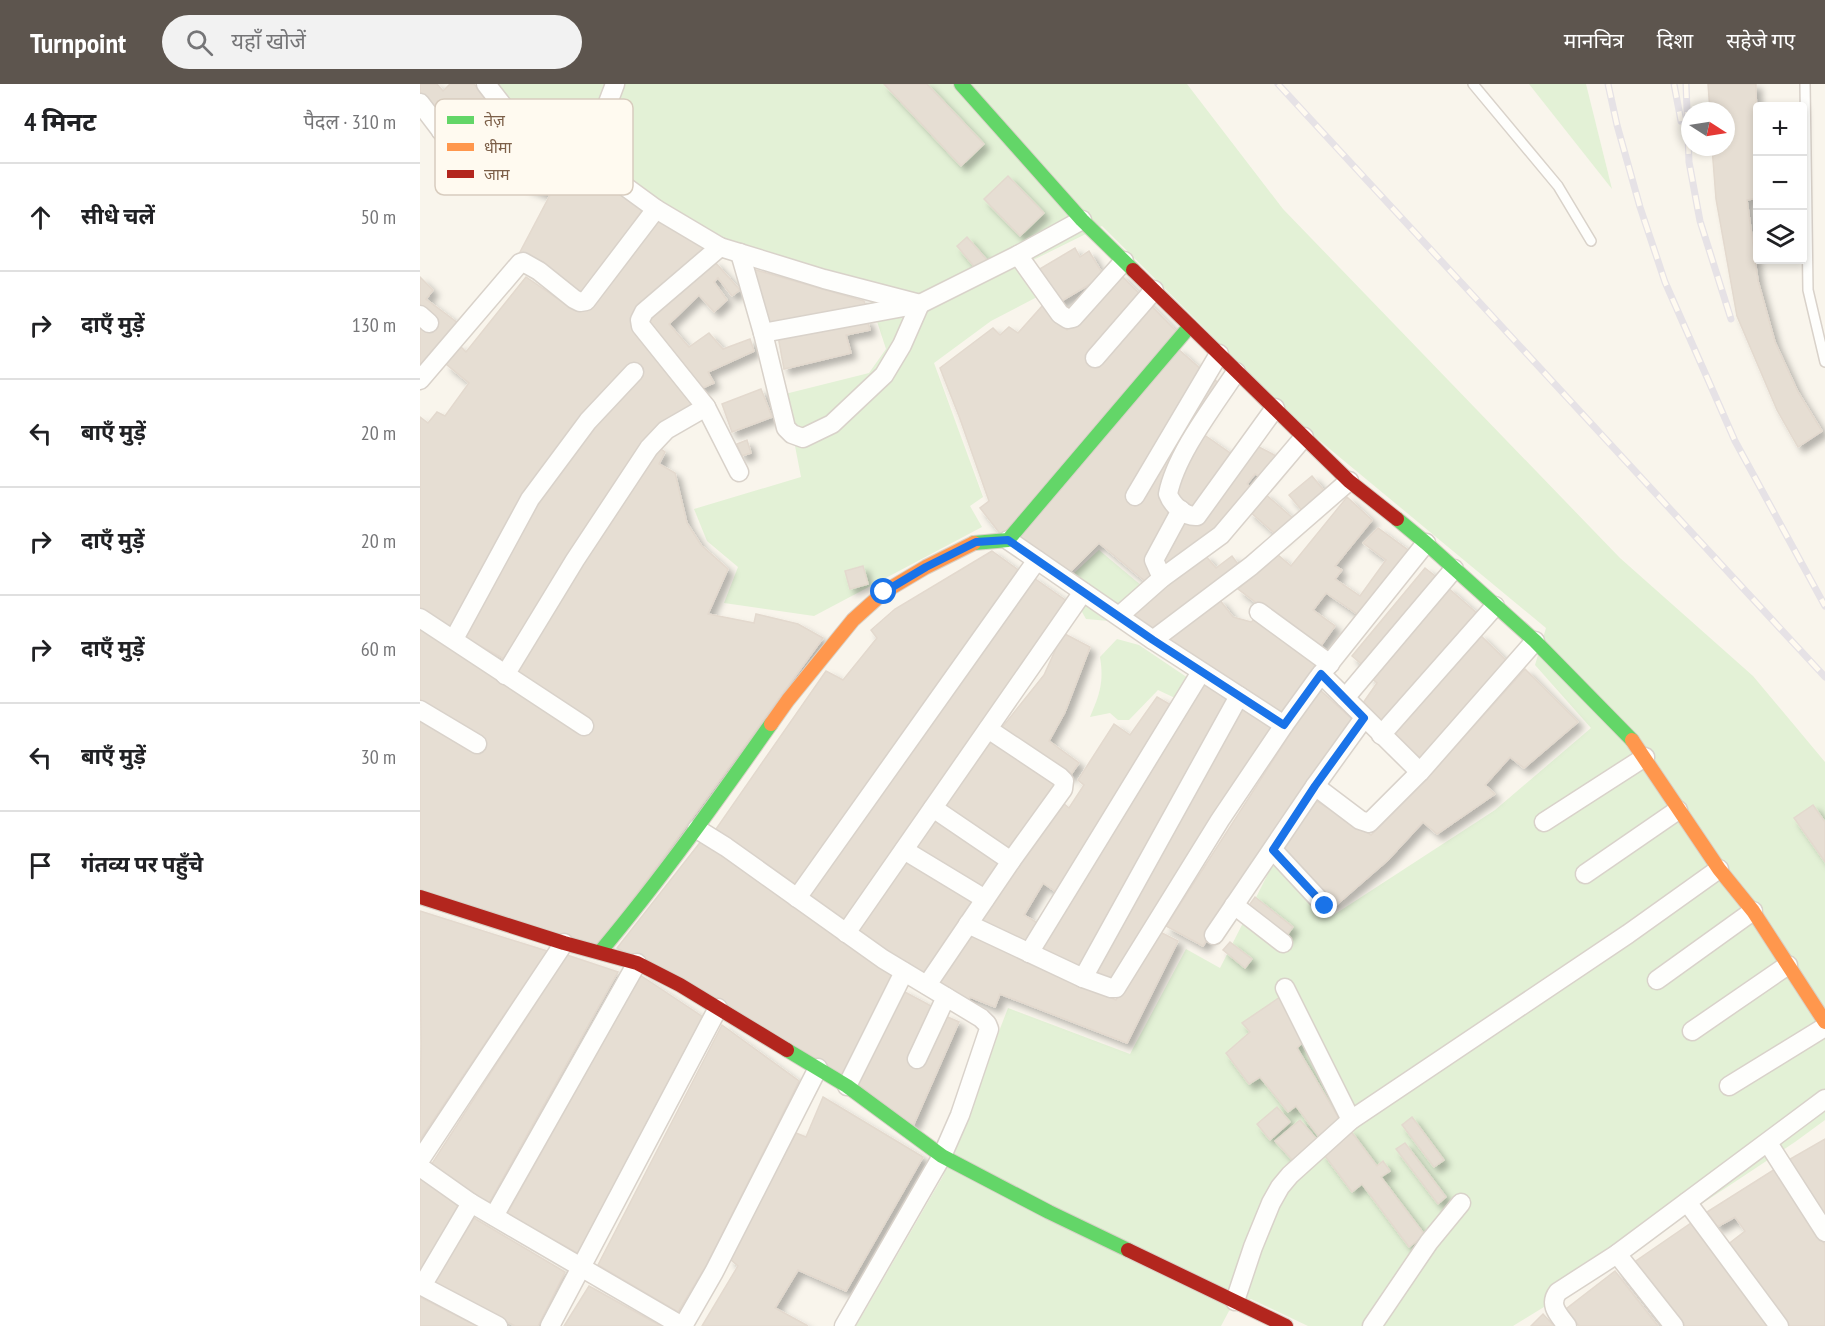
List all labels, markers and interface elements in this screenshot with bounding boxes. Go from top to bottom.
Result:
search box [162,15,582,69]
text: Turnpoint [30,24,126,61]
icon: search [183,26,216,59]
text: यहाँ खोजें [231,27,306,55]
text: मानचित्र [1564,27,1624,54]
text: दिशा [1657,27,1693,54]
text: सहेजे गए [1726,27,1795,54]
legend [435,99,633,195]
north arrow [1681,102,1735,156]
map controls [1753,102,1807,264]
button: + [1753,102,1807,156]
text: 4 मिनट [24,105,96,138]
text: पैदल · 310 m [303,109,396,135]
text: तेज़ [484,110,506,130]
text: धीमा [484,137,513,157]
button: − [1753,156,1807,210]
text: जाम [484,164,510,184]
icon: ahead [24,201,57,234]
text: सीधे चलें [81,202,155,230]
text: 50 m [361,204,396,230]
button: layers [1753,210,1807,264]
icon: right [24,309,57,342]
text: दाएँ मुड़ें [81,310,145,338]
text: 130 m [352,312,396,338]
icon: left [24,417,57,450]
text: बाएँ मुड़ें [81,418,146,446]
text: 20 m [361,420,396,446]
icon: right [24,525,57,558]
text: दाएँ मुड़ें [81,526,145,554]
text: 20 m [361,528,396,554]
route start [870,578,896,604]
icon: right [24,633,57,666]
text: दाएँ मुड़ें [81,634,145,662]
text: 60 m [361,636,396,662]
icon: left [24,741,57,774]
text: बाएँ मुड़ें [81,742,146,770]
text: 30 m [361,744,396,770]
icon: arrive [24,849,57,882]
text: गंतव्य पर पहुँचे [81,850,203,878]
route end [1311,892,1337,918]

